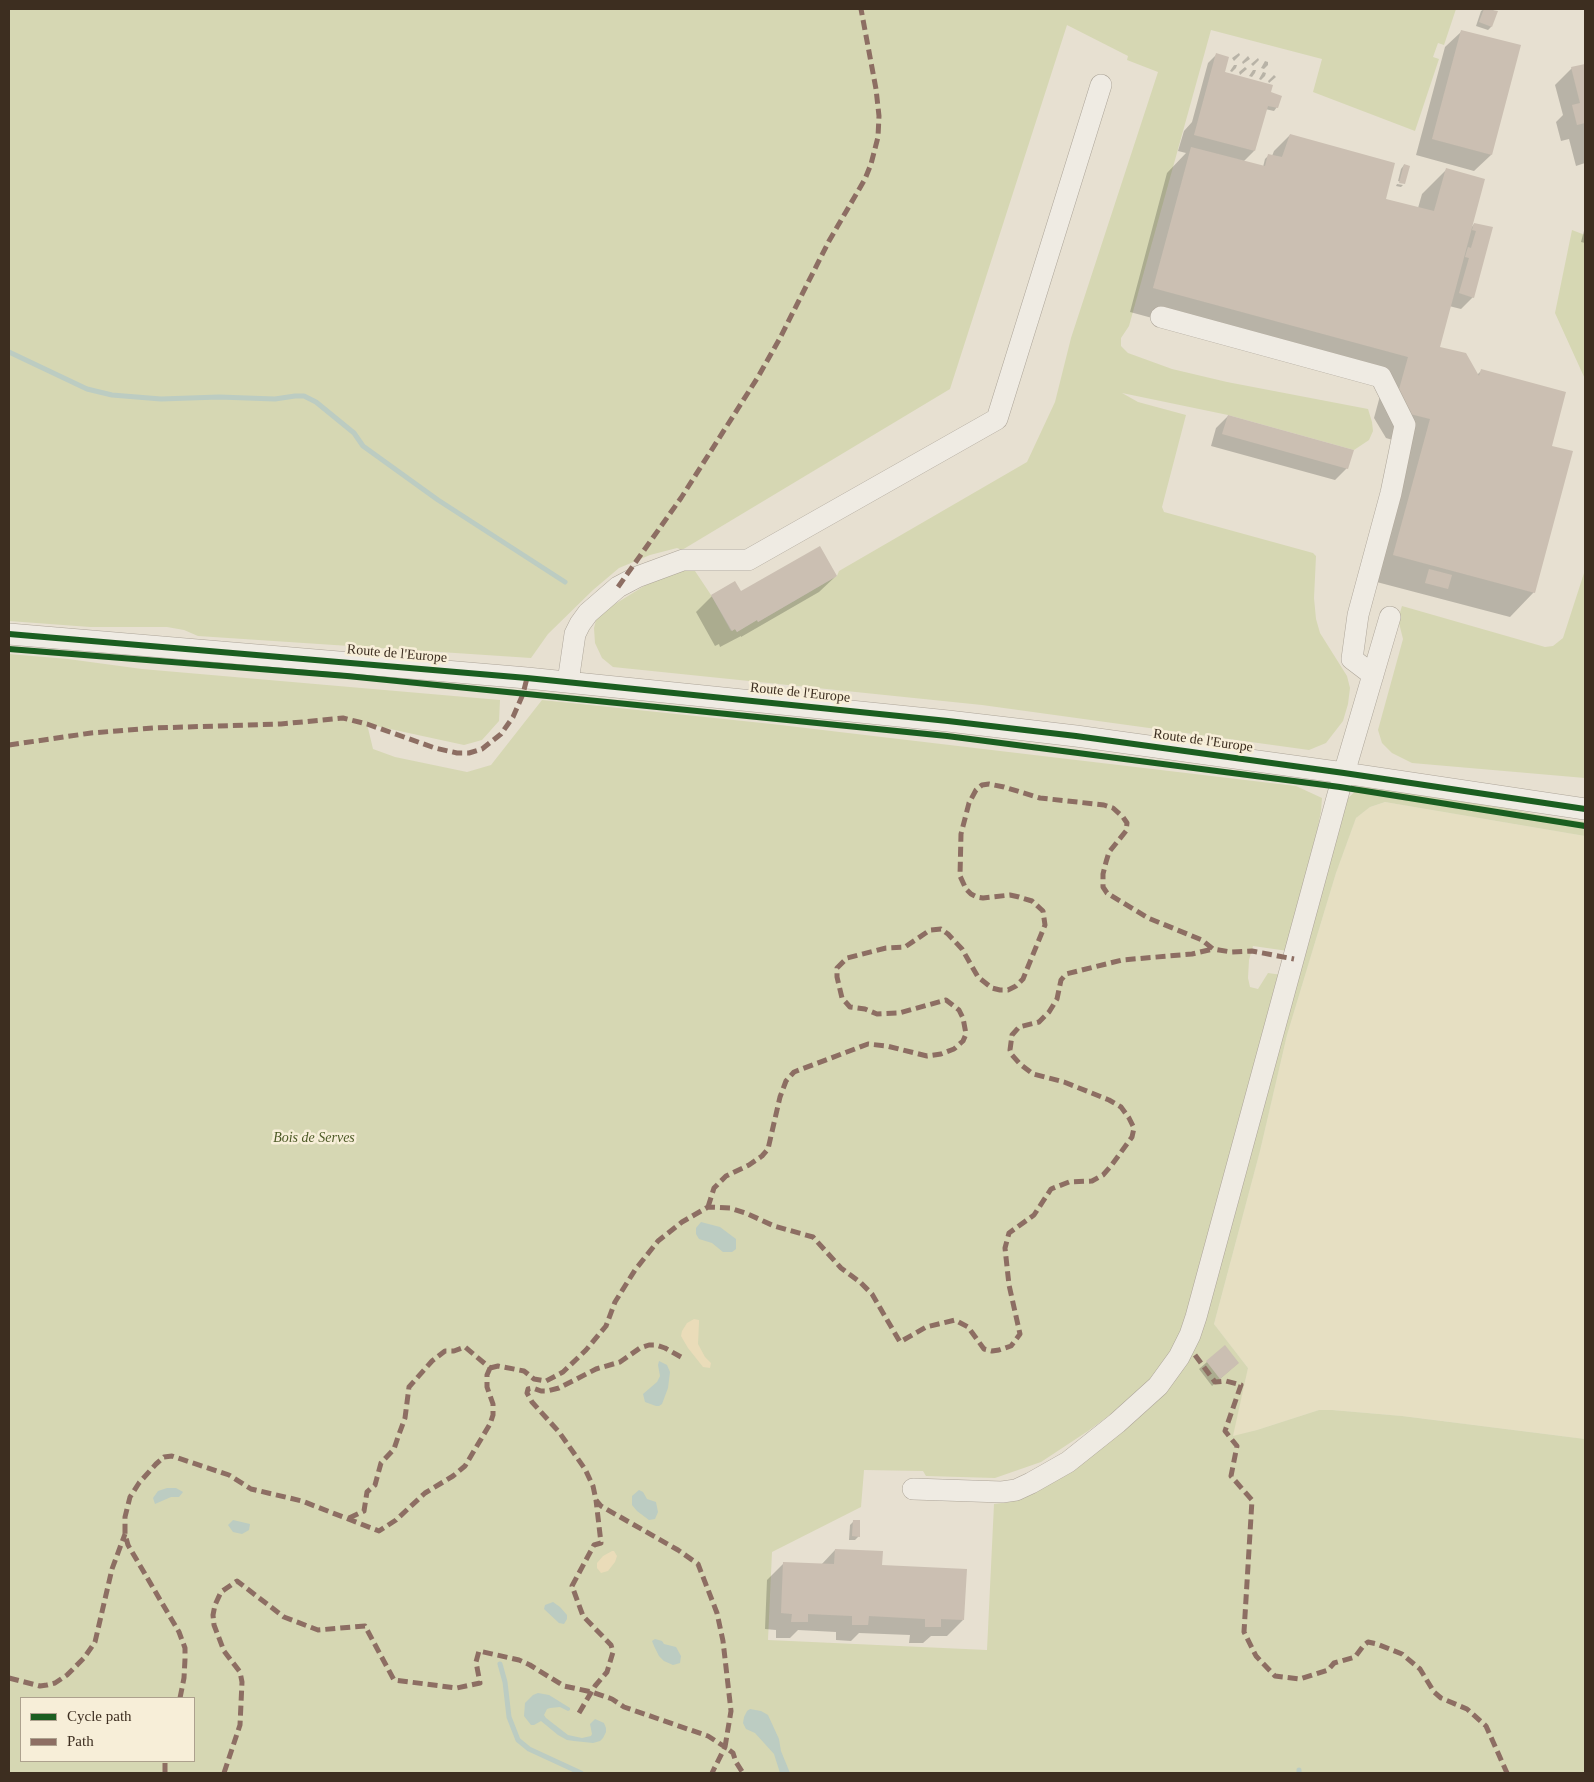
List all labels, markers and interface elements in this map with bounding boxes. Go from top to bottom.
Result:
street label: Route de l'Europe [346,641,448,667]
street label: Route de l'Europe [749,679,851,707]
street label: Route de l'Europe [1152,726,1254,756]
park label: Bois de Serves [273,1130,355,1146]
legend [20,1697,195,1762]
text: Cycle path [67,1708,132,1724]
text: Path [67,1733,94,1749]

